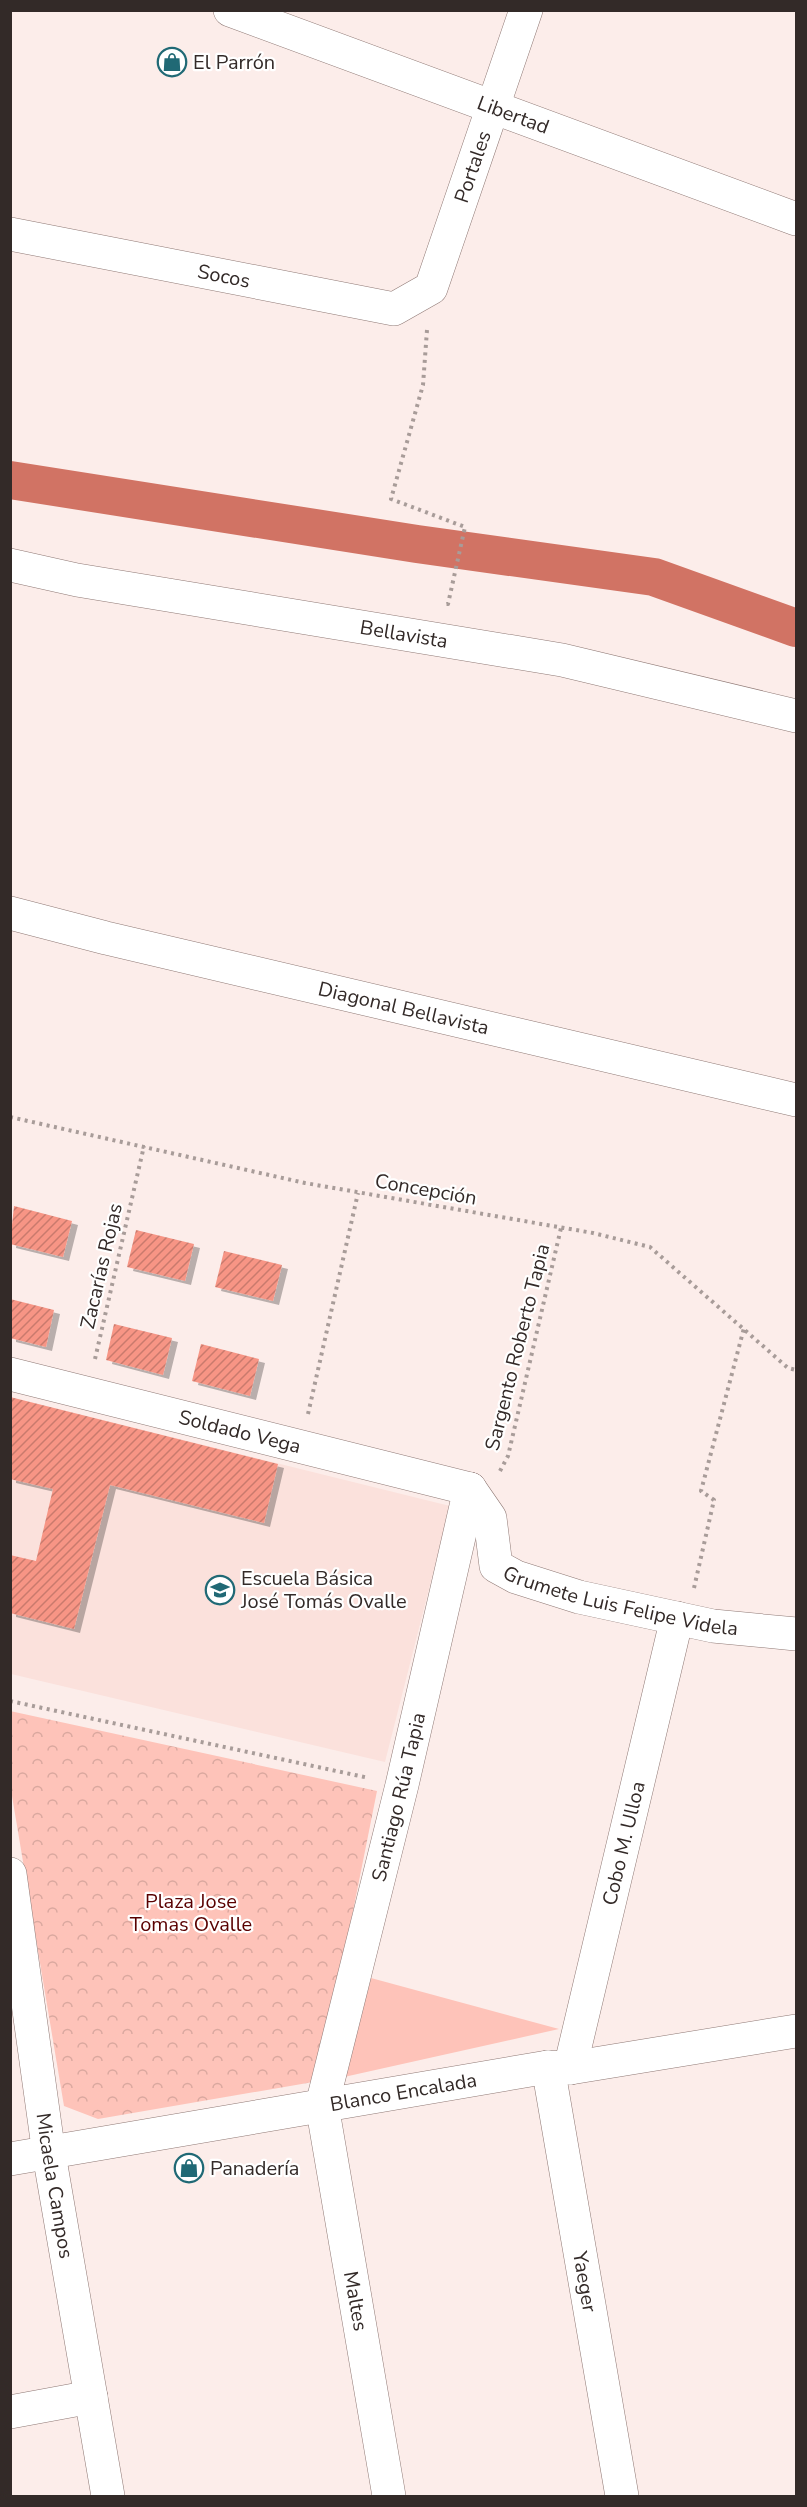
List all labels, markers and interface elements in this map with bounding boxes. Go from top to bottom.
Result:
shop icon: El Parrón [156,46,188,78]
place label: El Parrón [193,49,275,76]
street label: Libertad [473,89,553,141]
street label: Portales [448,127,498,207]
street label: Socos [195,258,253,295]
street label: Bellavista [358,614,450,655]
street label: Diagonal Bellavista [316,975,492,1041]
street label: Concepción [373,1167,479,1212]
street label: Zacarías Rojas [74,1201,129,1332]
street label: Sargento Roberto Tapia [479,1241,556,1453]
street label: Soldado Vega [176,1404,304,1460]
street label: Grumete Luis Felipe Videla [498,1559,739,1642]
place label: Escuela Básica José Tomás Ovalle [240,1565,407,1615]
school or university icon: Escuela Básica José Tomás Ovalle [204,1574,236,1606]
street label: Santiago Rúa Tapia [365,1710,432,1884]
street label: Cobo M. Ulloa [596,1779,652,1908]
park label: Plaza Jose Tomas Ovalle [130,1888,252,1938]
street label: Blanco Encalada [328,2066,479,2118]
street label: Micaela Campos [29,2111,80,2261]
shop icon: Panadería [173,2152,205,2184]
place label: Panadería [210,2155,299,2182]
street label: Yaeger [566,2248,603,2314]
street label: Maltes [337,2269,374,2333]

